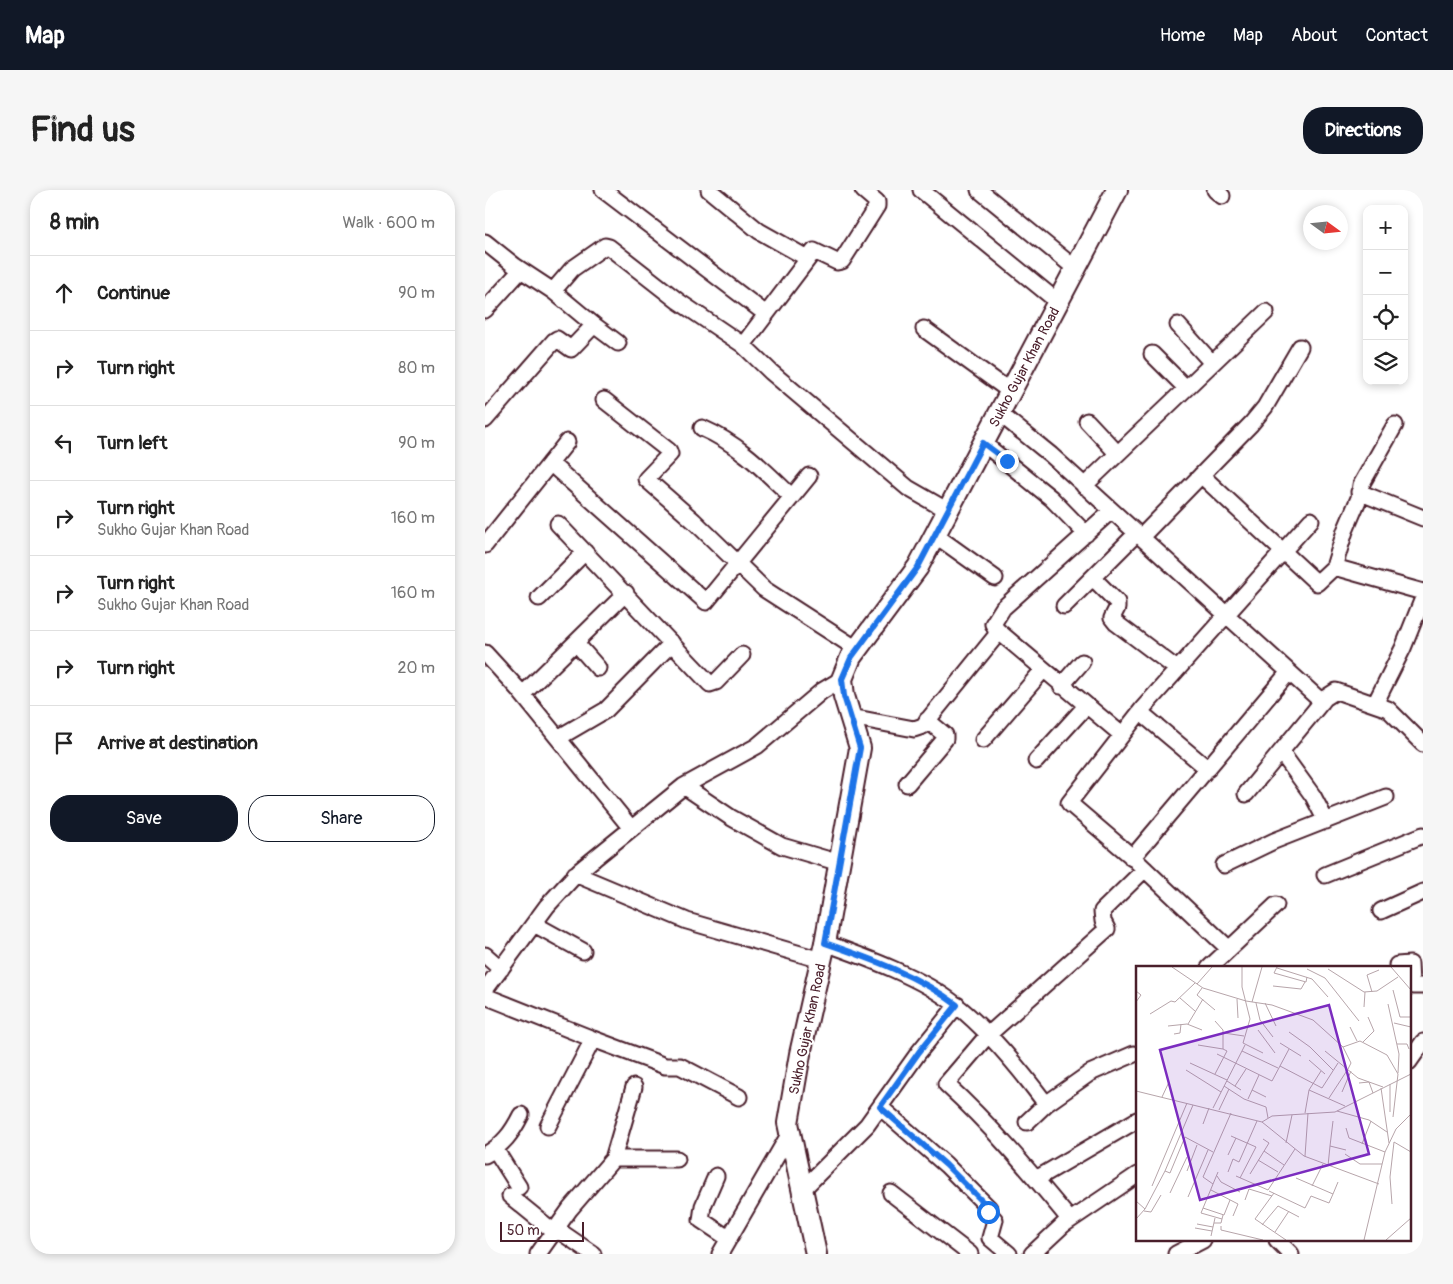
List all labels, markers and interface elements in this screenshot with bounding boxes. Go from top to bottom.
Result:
text: Map [25,21,65,50]
text: Home [1160,24,1205,47]
text: Map [1233,24,1263,47]
text: About [1291,24,1337,47]
text: Contact [1365,24,1428,47]
button: Directions [1303,107,1423,154]
text: Find us [30,108,135,152]
north arrow [1303,205,1348,250]
map controls [1363,205,1408,385]
button: + [1363,205,1408,250]
text: 8 min [50,209,99,236]
text: Walk · 600 m [342,213,435,233]
button: − [1363,250,1408,295]
icon: ahead [50,279,78,307]
text: Continue [97,281,170,305]
text: 90 m [398,283,435,303]
button: locate [1363,295,1408,340]
street label: Sukho Gujar Khan Road [986,304,1063,430]
button: layers [1363,340,1408,385]
icon: right [50,354,78,382]
text: Turn right [97,356,175,380]
text: 80 m [398,358,435,378]
icon: left [50,429,78,457]
text: Turn left [97,431,167,455]
text: 90 m [398,433,435,453]
route end [996,450,1019,473]
text: Turn right [97,496,175,520]
icon: right [50,504,78,532]
text: 160 m [391,508,435,528]
text: Sukho Gujar Khan Road [97,520,249,540]
text: Turn right [97,571,175,595]
icon: right [50,579,78,607]
text: 160 m [391,583,435,603]
text: Sukho Gujar Khan Road [97,595,249,615]
icon: right [50,654,78,682]
text: Turn right [97,656,175,680]
text: 20 m [397,658,435,678]
icon: arrive [50,729,78,757]
text: Arrive at destination [97,731,258,755]
button: Save [50,795,238,842]
button: Share [248,795,435,842]
street label: Sukho Gujar Khan Road [785,962,830,1096]
inset map [1136,966,1411,1242]
route start [977,1201,1000,1224]
scale bar [500,1219,584,1242]
text: 50 m [507,1222,540,1239]

